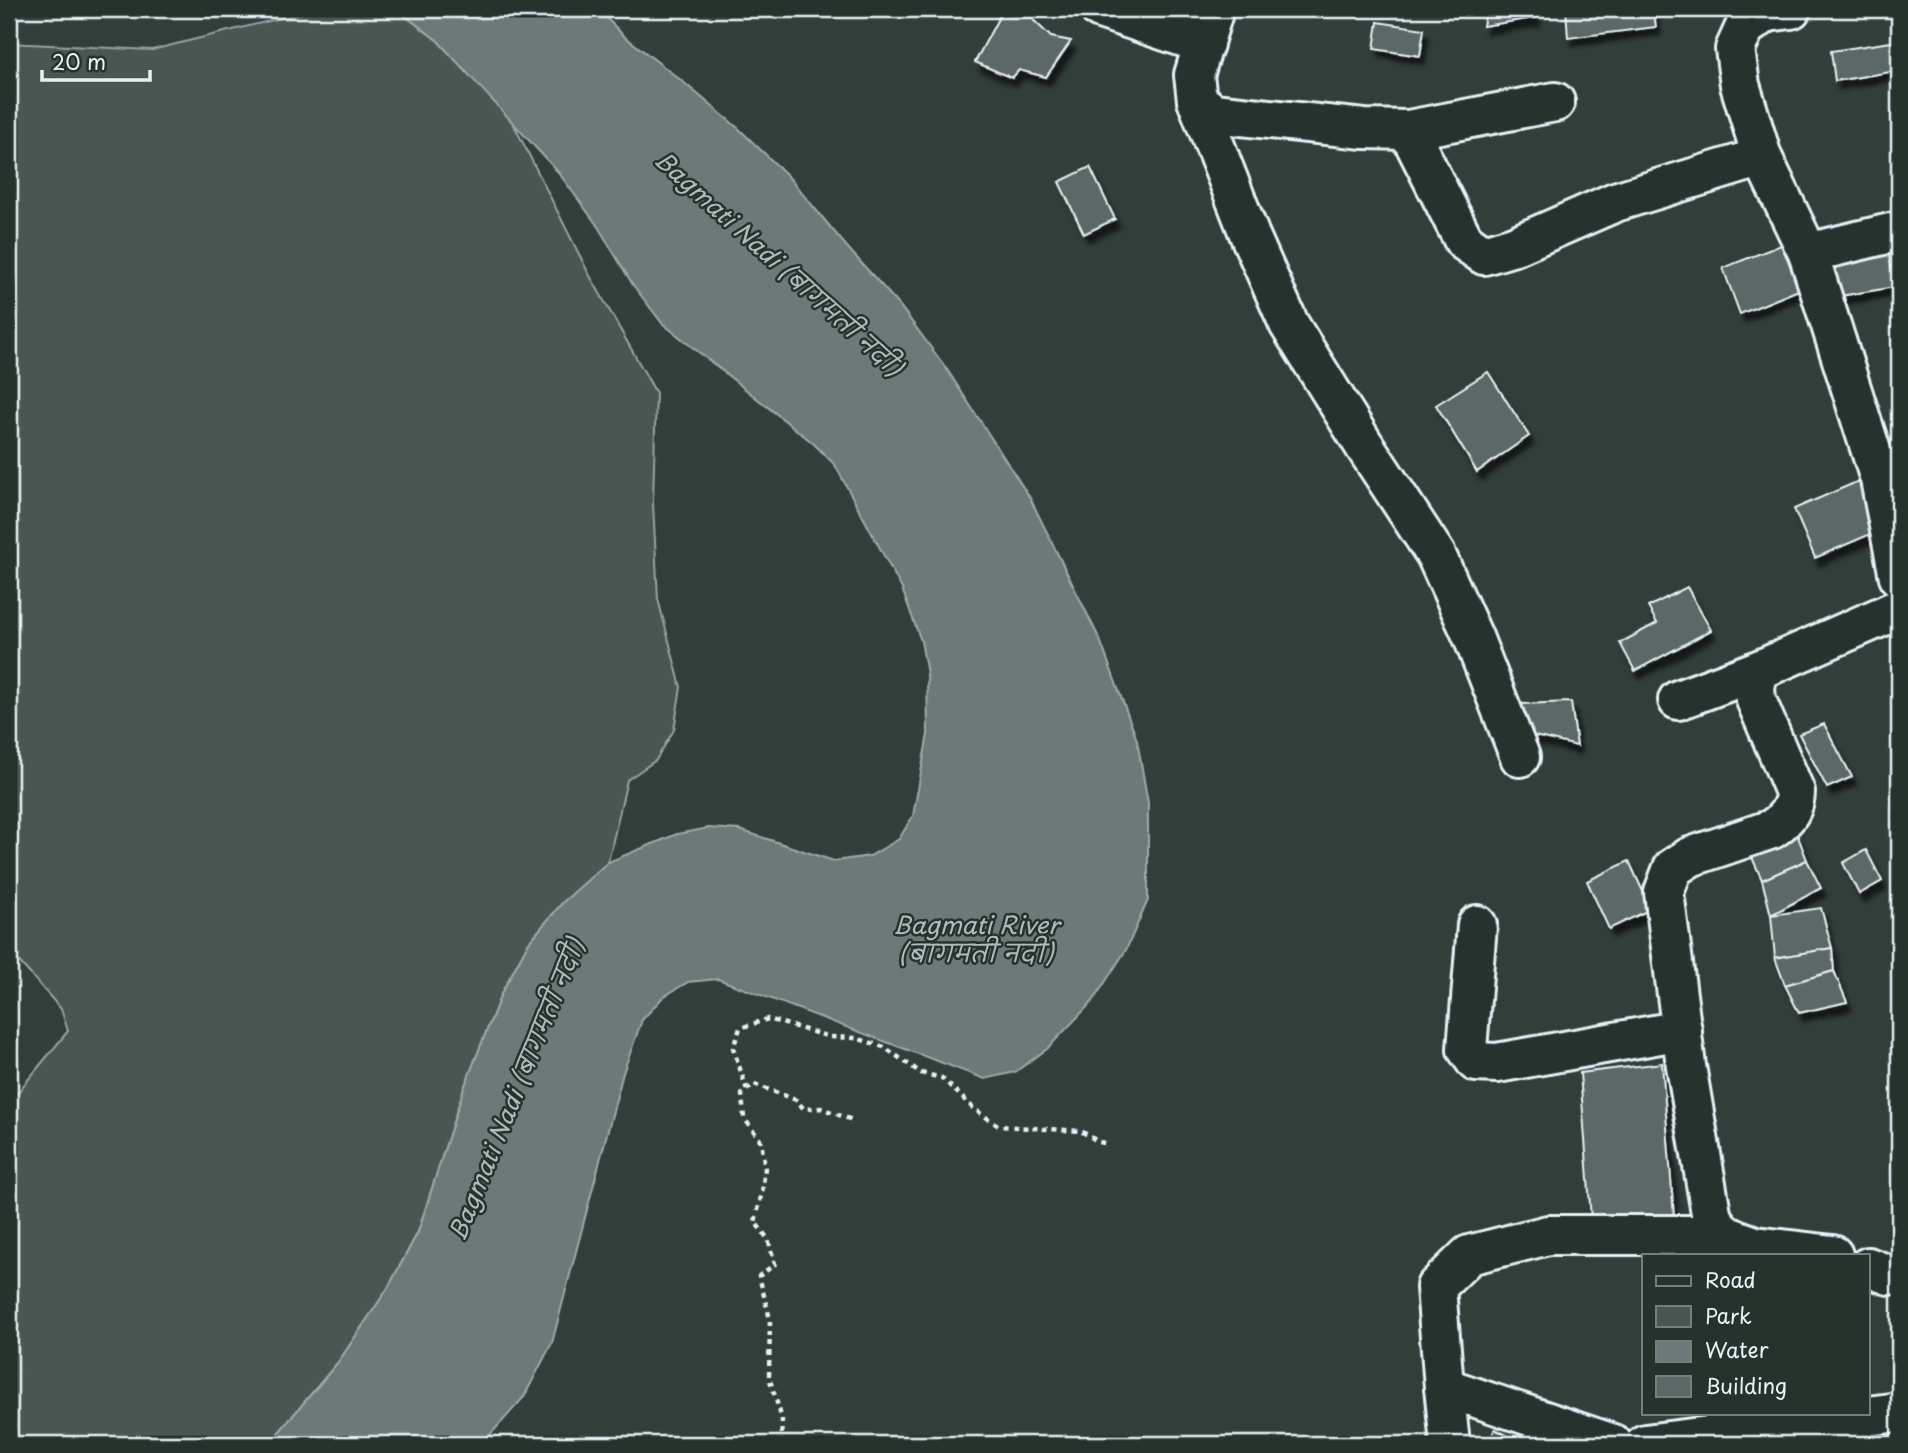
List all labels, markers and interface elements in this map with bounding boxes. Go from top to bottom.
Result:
scale bar [42,38,150,82]
text: 20 m [52,45,106,77]
water label: Bagmati Nadi (बागमती नदी) [647,141,913,385]
water label: Bagmati River (बागमती नदी) [893,906,1062,970]
water label: Bagmati Nadi (बागमती नदी) [438,931,593,1246]
legend [1642,1254,1870,1414]
text: Road [1705,1263,1756,1295]
text: Park [1705,1299,1752,1331]
text: Water [1705,1333,1769,1365]
text: Building [1705,1369,1787,1401]

